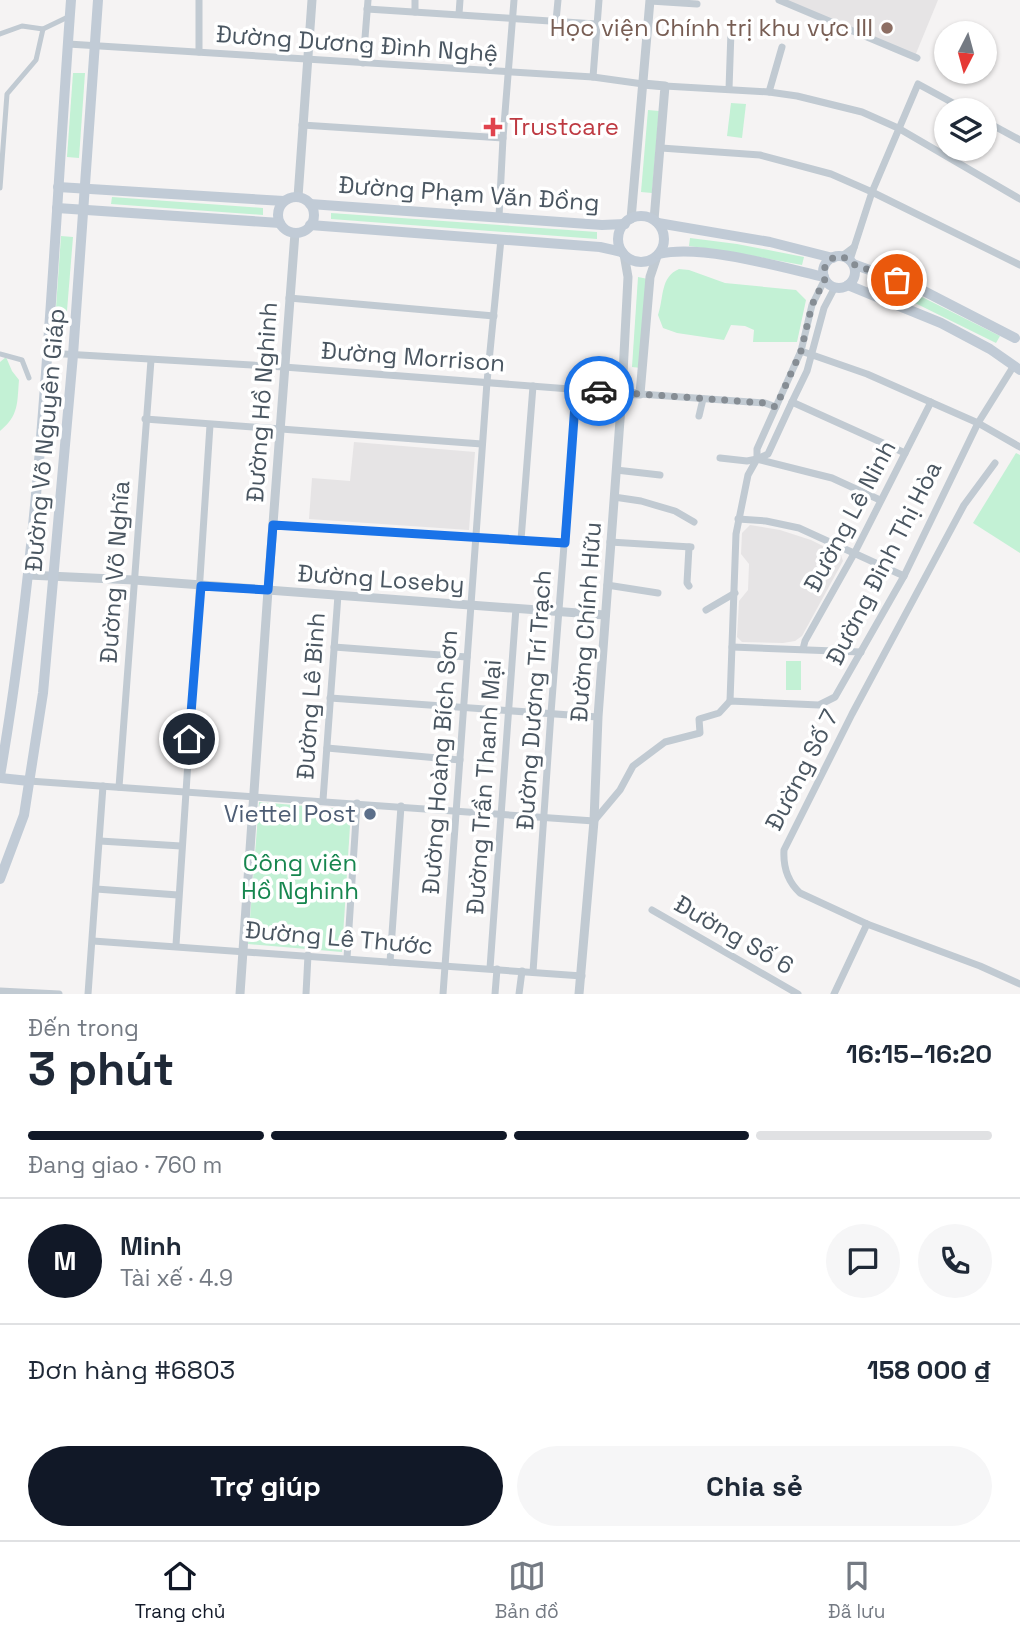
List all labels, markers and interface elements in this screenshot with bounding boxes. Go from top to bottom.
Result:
place label: Học viện Chính trị khu vực III [550,12,873,43]
street label: Đường Dương Đình Nghệ [215,18,499,69]
marker: Học viện Chính trị khu vực III [879,20,895,36]
north arrow [934,21,998,84]
map controls [934,21,997,161]
button: layers [934,98,997,161]
place label: Trustcare [509,111,619,142]
marker: Trustcare [483,117,503,137]
street label: Đường Phạm Văn Đồng [338,169,601,218]
pin [867,250,927,310]
icon: bag [878,261,916,299]
street label: Đường Hồ Nghinh [239,301,284,503]
street label: Đường Võ Nguyên Giáp [18,307,71,573]
street label: Đường Morrison [320,335,506,378]
courier [564,356,634,426]
icon: car [580,372,618,410]
street label: Đường Lê Ninh [797,435,902,597]
street label: Đường Đinh Thị Hòa [819,456,948,670]
street label: Đường Võ Nghĩa [93,479,136,664]
street label: Đường Chính Hữu [563,521,608,723]
street label: Đường Loseby [296,557,466,600]
street label: Đường Dương Trí Trạch [509,569,558,831]
street label: Đường Lê Binh [289,612,332,780]
street label: Đường Hoàng Bích Sơn [415,629,464,895]
street label: Đường Trần Thanh Mại [459,658,508,916]
street label: Đường Số 7 [758,704,845,836]
pin [159,709,219,769]
icon: home [170,720,208,758]
place label: Viettel Post [224,798,356,829]
marker: Viettel Post [362,806,378,822]
park label: Công viên Hồ Nghinh [241,847,359,906]
street label: Đường Số 6 [669,888,800,981]
street label: Đường Lê Thước [244,914,434,961]
text: Đến trong [28,1013,139,1043]
text: 16:15–16:20 [846,1037,992,1071]
text: 3 phút [28,1040,174,1098]
text: Đang giao · 760 m [28,1150,222,1180]
button: chat [826,1224,900,1298]
button: phone [918,1224,992,1298]
text: Minh [120,1229,182,1263]
text: M [54,1244,76,1278]
text: Tài xế · 4.9 [120,1263,233,1293]
text: Đơn hàng #6803 [28,1353,235,1387]
text: 158 000 ₫ [867,1353,992,1387]
button: Trợ giúp [28,1446,503,1526]
button: Chia sẻ [517,1446,992,1526]
tab: Trang chủ [135,1557,225,1624]
tab: Bản đồ [495,1557,559,1624]
tab: Đã lưu [828,1557,885,1624]

